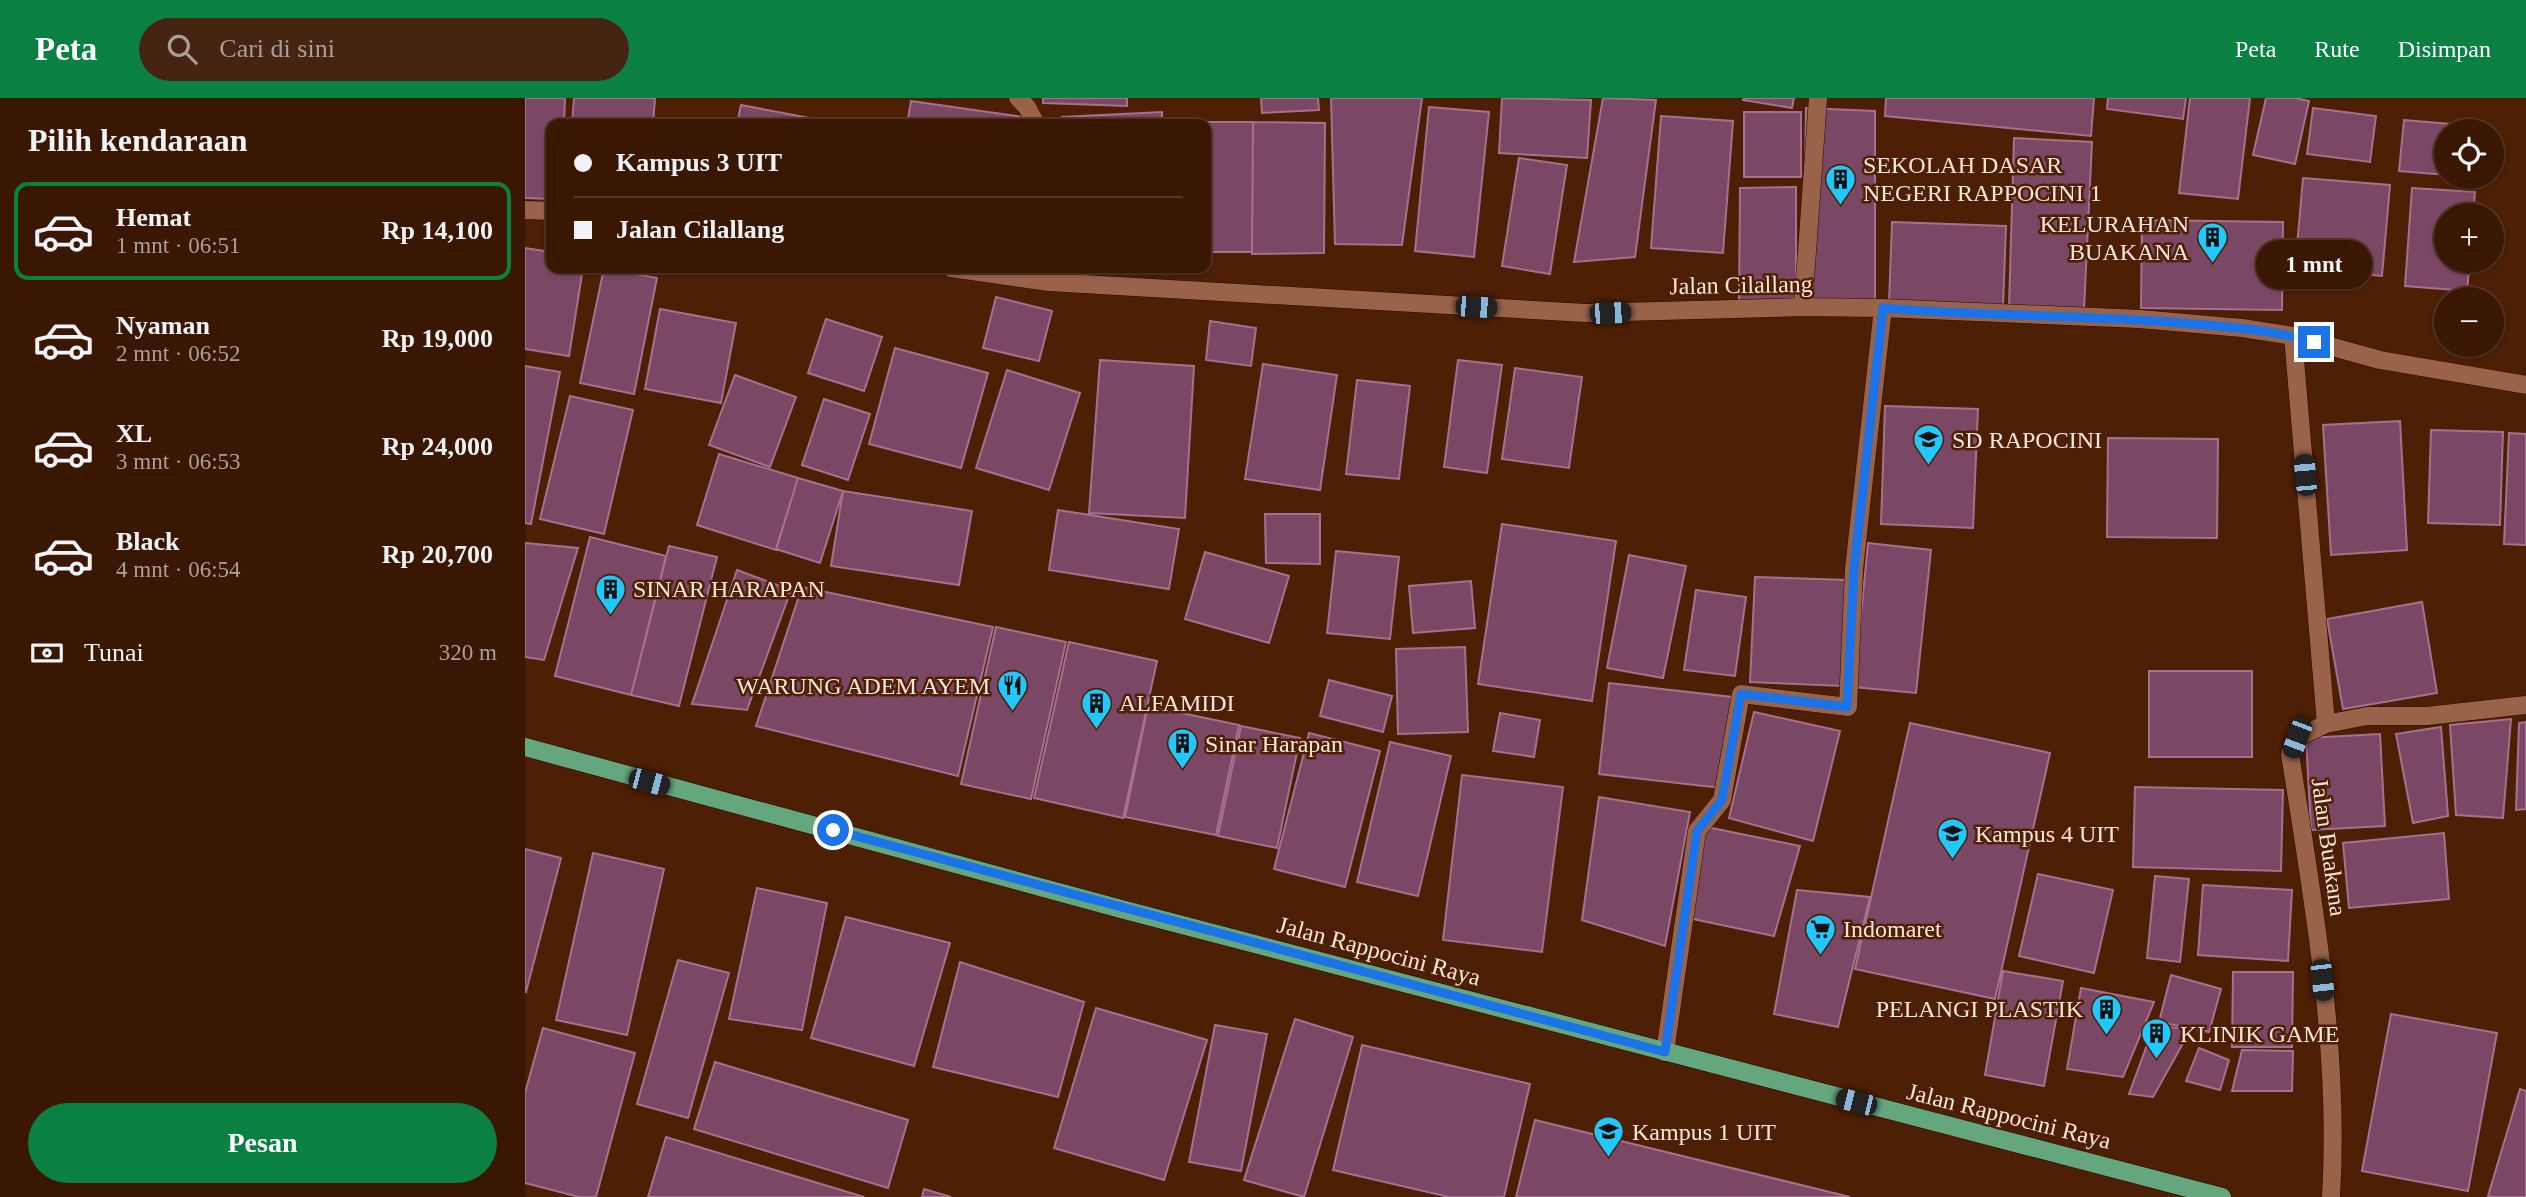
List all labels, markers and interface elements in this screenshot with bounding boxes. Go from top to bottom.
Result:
search box [139,18,629,81]
icon: search [163,30,201,68]
text: Peta [35,31,97,67]
text: Cari di sini [219,34,335,63]
text: Peta [2235,36,2276,62]
text: Rute [2314,36,2360,62]
text: Disimpan [2398,36,2491,62]
map controls [2434,119,2504,357]
button: locate [2434,119,2504,189]
text: Pilih kendaraan [28,122,248,158]
text: Kampus 3 UIT [616,148,782,177]
place label: SEKOLAH DASAR NEGERI RAPPOCINI 1 [1863,152,2102,206]
building icon: SEKOLAH DASAR NEGERI RAPPOCINI 1 [1823,162,1857,206]
icon: car [32,200,95,263]
text: Hemat [116,203,191,232]
button: + [2434,203,2504,273]
place label: KELURAHAN BUAKANA [2040,211,2190,265]
text: Jalan Cilallang [616,215,784,244]
text: Rp 14,100 [382,216,493,245]
building icon: KELURAHAN BUAKANA [2195,221,2229,265]
text: 1 mnt · 06:51 [116,233,241,258]
callout: 1 mnt [2256,240,2372,289]
text: 1 mnt [2286,252,2342,277]
street label: Jalan Cilallang [1669,271,1813,299]
button: − [2434,287,2504,357]
car [1455,295,1498,319]
car [1589,302,1632,324]
icon: car [32,308,95,371]
text: Nyaman [116,311,210,340]
text: Rp 19,000 [382,324,493,353]
route end [2298,326,2330,358]
text: 2 mnt · 06:52 [116,341,241,366]
icon: car [32,416,95,479]
text: XL [116,419,152,448]
school or university icon: SD RAPOCINI [1912,423,1946,467]
place label: SD RAPOCINI [1952,427,2102,453]
text: Rp 24,000 [382,432,493,461]
text: 3 mnt · 06:53 [116,449,241,474]
car [2293,453,2318,497]
icon: car [32,524,95,587]
text: Black [116,527,180,556]
text: Rp 20,700 [382,540,493,569]
text: 4 mnt · 06:54 [116,557,241,582]
building icon: SINAR HARAPAN [593,572,627,616]
place label: SINAR HARAPAN [633,576,825,602]
icon: cash [28,634,66,672]
text: Tunai [84,638,144,667]
text: 320 m [439,640,497,665]
restaurant icon: WARUNG ADEM AYEM [996,669,1030,713]
place label: WARUNG ADEM AYEM [736,673,990,699]
building icon: ALFAMIDI [1079,686,1113,730]
place label: ALFAMIDI [1119,690,1235,716]
car [2280,715,2315,761]
building icon: Sinar Harapan [1165,727,1199,771]
place label: Sinar Harapan [1205,731,1343,757]
car [626,766,673,798]
street label: Jalan Buakana [2306,776,2352,918]
route start [817,814,849,846]
school or university icon: Kampus 4 UIT [1935,817,1969,861]
place label: Kampus 4 UIT [1975,821,2119,847]
street label: Jalan Rappocini Raya [1275,911,1484,991]
supermarket icon: Indomaret [1803,912,1837,956]
place label: Indomaret [1843,916,1942,942]
car [2310,958,2335,1002]
building icon: PELANGI PLASTIK [2089,992,2123,1036]
place label: PELANGI PLASTIK [1876,996,2084,1022]
building icon: KLINIK GAME [2140,1017,2174,1061]
place label: KLINIK GAME [2180,1021,2339,1047]
street label: Jalan Rappocini Raya [1904,1078,2114,1154]
car [1834,1087,1879,1117]
button: Pesan [28,1103,497,1183]
school or university icon: Kampus 1 UIT [1592,1115,1626,1159]
place label: Kampus 1 UIT [1632,1119,1776,1145]

